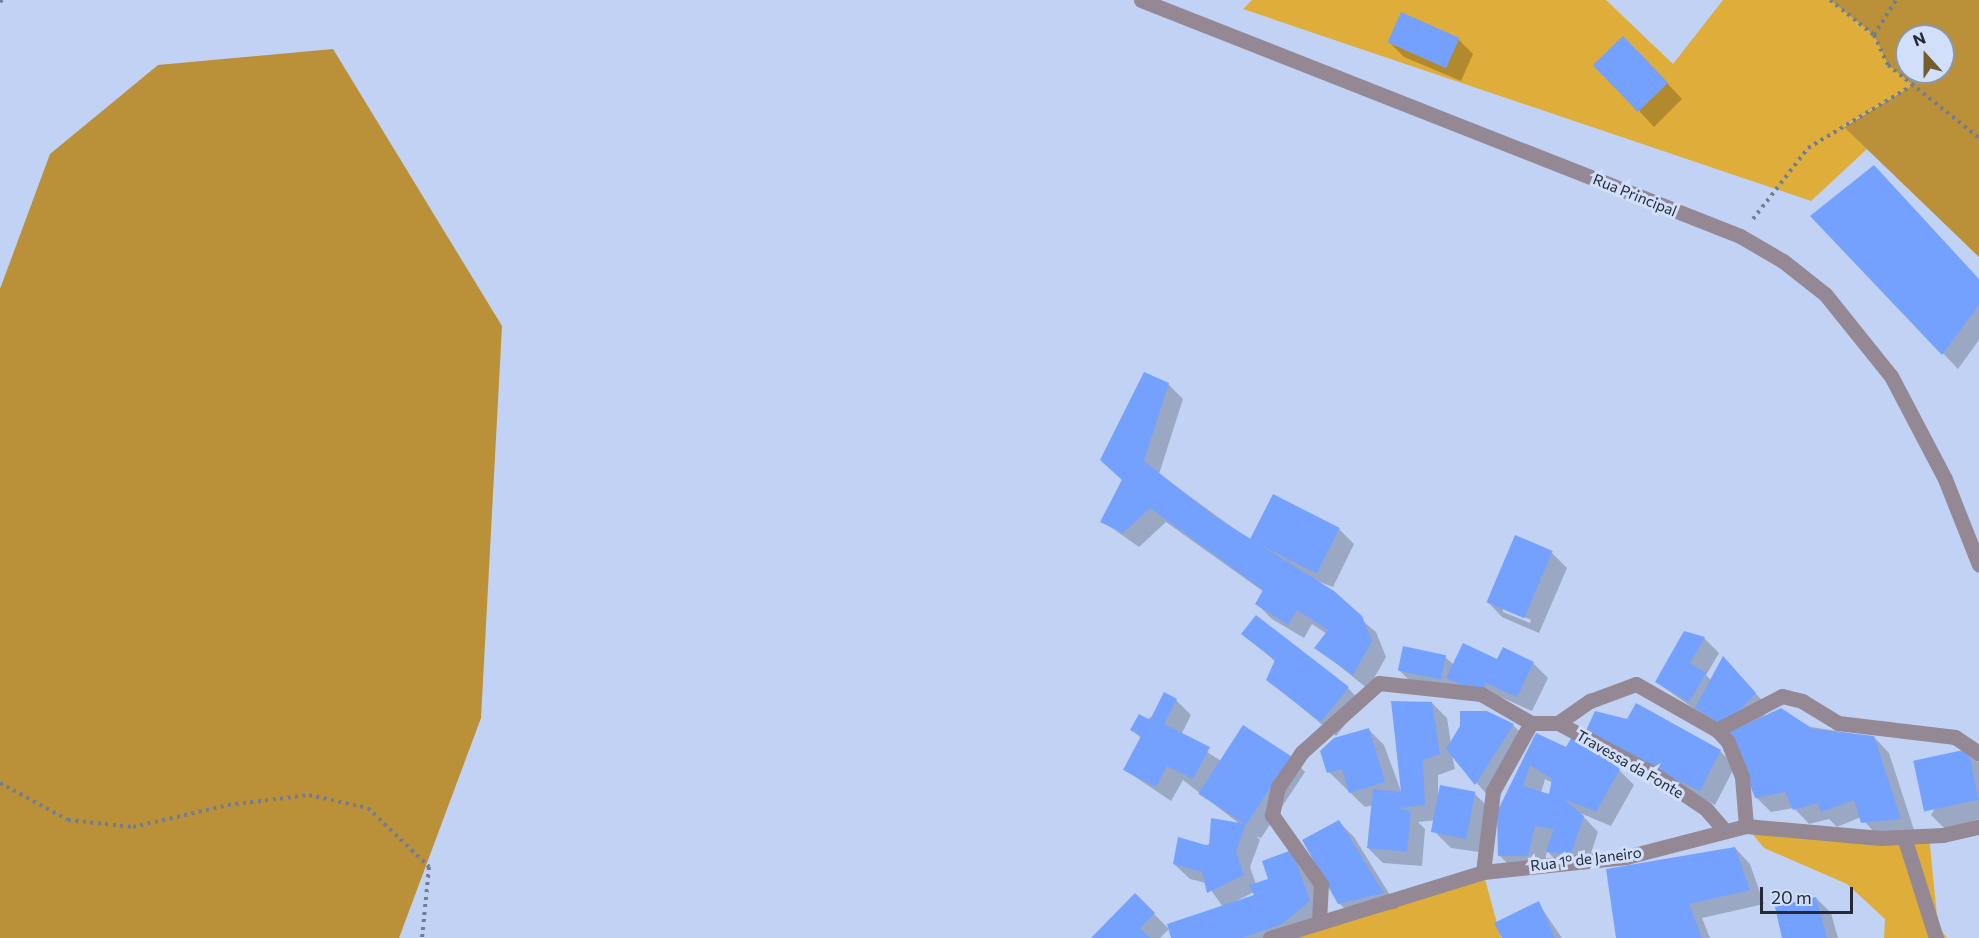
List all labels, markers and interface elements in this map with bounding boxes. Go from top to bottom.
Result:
north arrow [1895,24,1955,84]
text: N [1910,28,1928,50]
street label: Rua Principal [1590,170,1680,220]
street label: Travessa da Fonte [1573,726,1687,802]
street label: Rua 1º de Janeiro [1529,843,1643,875]
scale bar [1763,875,1856,913]
text: 20 m [1771,886,1812,908]

